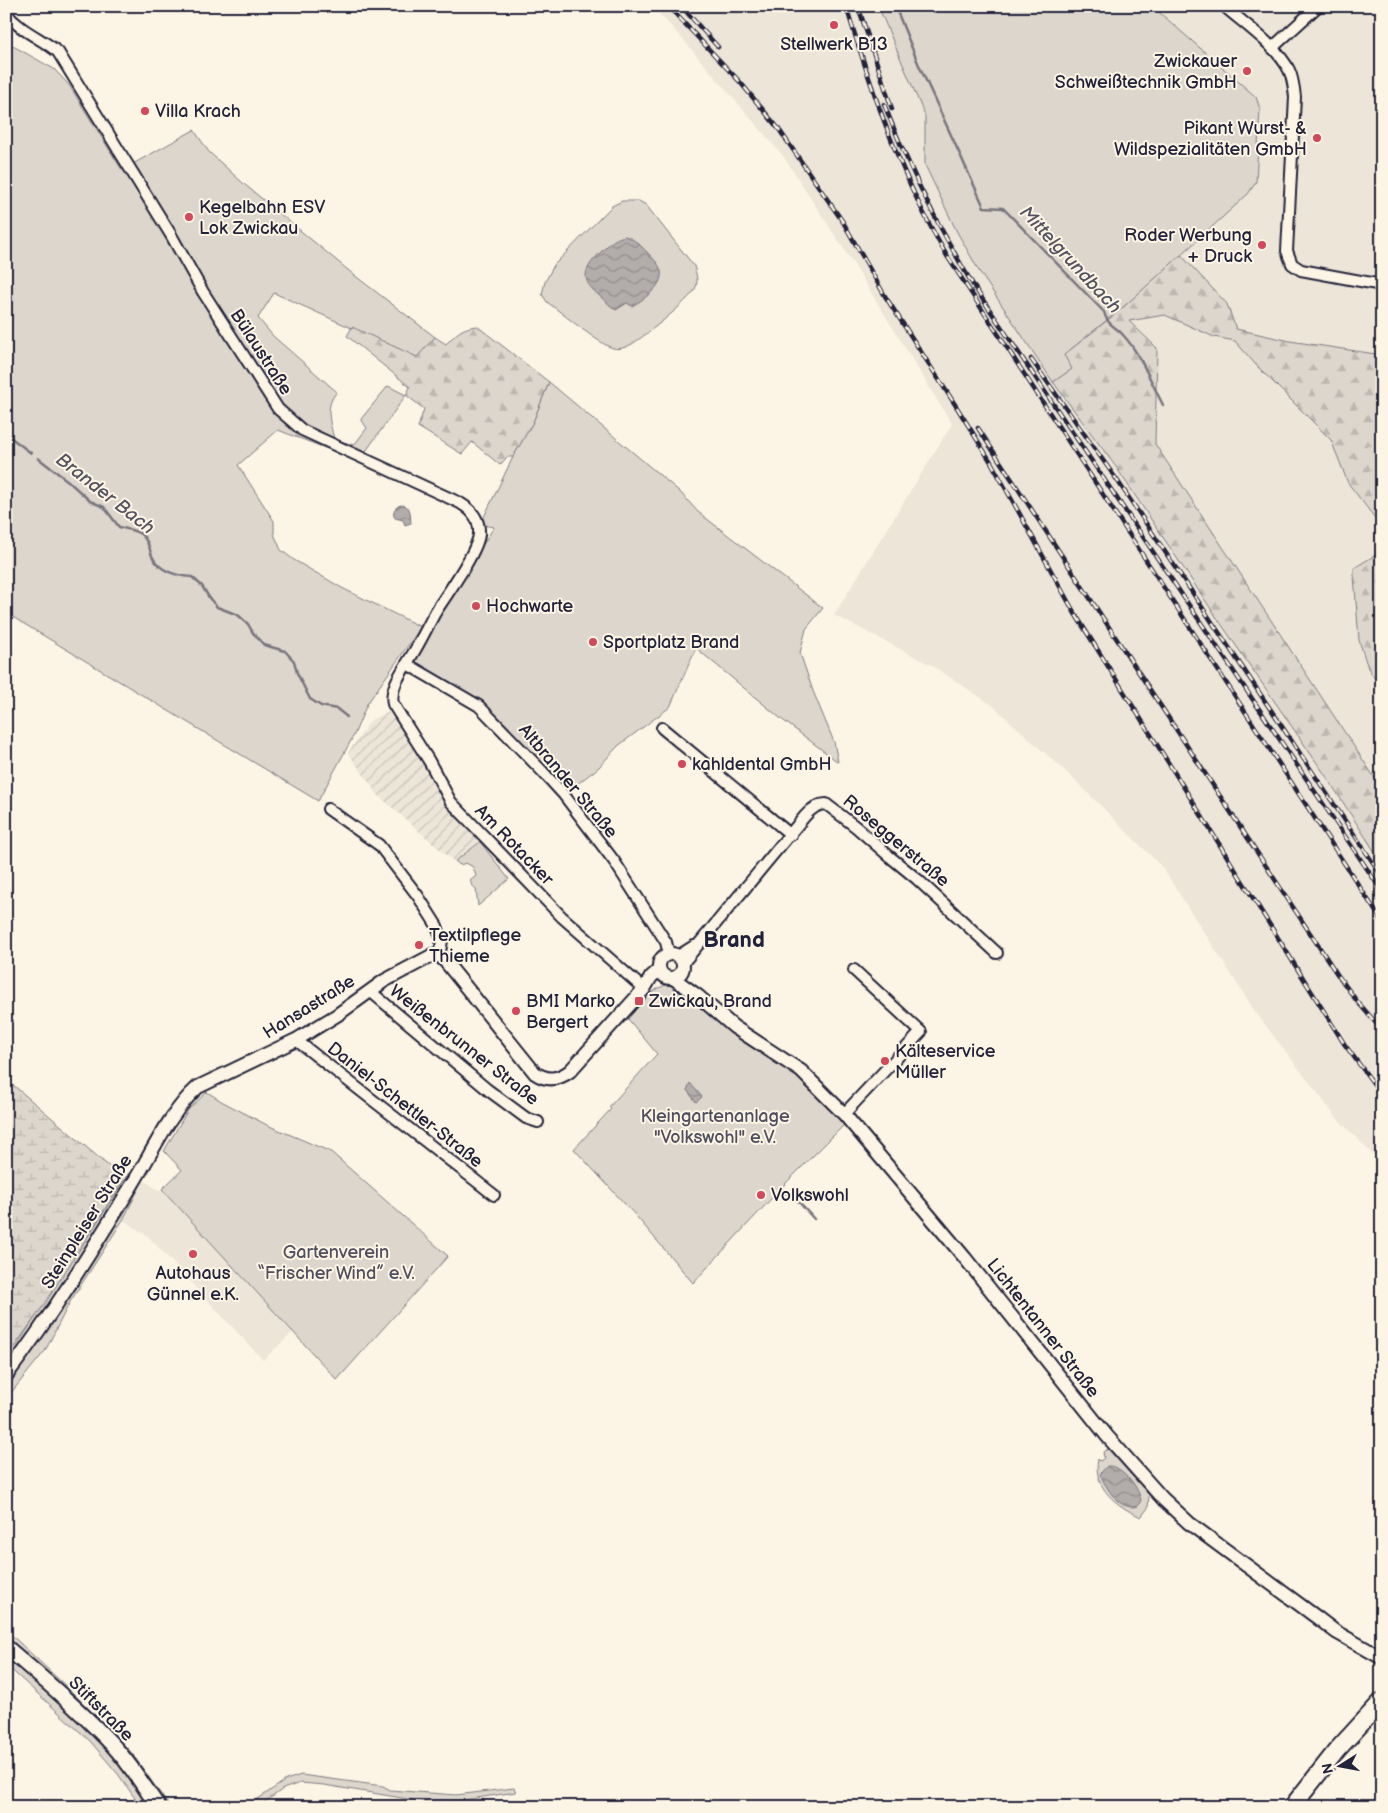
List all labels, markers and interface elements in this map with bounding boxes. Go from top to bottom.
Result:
marker: Stellwerk B13 [828,19,840,31]
place label: Stellwerk B13 [780,34,888,55]
place label: Zwickauer Schweißtechnik GmbH [1055,51,1237,93]
marker: Zwickauer Schweißtechnik GmbH [1241,65,1253,77]
place label: Villa Krach [155,101,241,122]
marker: Villa Krach [139,105,151,117]
place label: Pikant Wurst- & Wildspezialitäten GmbH [1114,118,1307,160]
marker: Pikant Wurst- & Wildspezialitäten GmbH [1311,132,1323,144]
place label: Kegelbahn ESV Lok Zwickau [199,197,325,239]
water label: Mittelgrundbach [1014,201,1126,319]
marker: Kegelbahn ESV Lok Zwickau [183,211,195,223]
place label: Roder Werbung + Druck [1124,225,1252,267]
marker: Roder Werbung + Druck [1256,239,1268,251]
street label: Bülaustraße [225,305,297,399]
water label: Brander Bach [51,448,159,540]
place label: Hochwarte [486,596,574,617]
marker: Hochwarte [470,600,482,612]
place label: Sportplatz Brand [603,632,739,653]
marker: Sportplatz Brand [587,636,599,648]
street label: Altbrander Straße [514,720,622,843]
place label: kahldental GmbH [692,754,832,775]
marker: kahldental GmbH [676,758,688,770]
street label: Roseggerstraße [839,790,954,892]
street label: Am Rotacker [470,800,558,890]
place label: Textilpflege Thieme [429,925,522,967]
district label: Brand [703,927,765,954]
marker: Textilpflege Thieme [413,939,425,951]
street label: Hansastraße [259,970,359,1043]
street label: Weißenbrunner Straße [385,980,543,1110]
place label: BMI Marko Bergert [526,991,615,1033]
place label: Zwickau, Brand [648,991,772,1012]
marker: Zwickau, Brand [633,995,645,1007]
marker: BMI Marko Bergert [510,1005,522,1017]
street label: Daniel-Schettler-Straße [323,1038,487,1172]
place label: Kälteservice Müller [895,1041,996,1083]
marker: Kälteservice Müller [879,1055,891,1067]
park label: Kleingartenanlage "Volkswohl" e.V. [640,1106,790,1148]
street label: Steinpleiser Straße [37,1151,137,1293]
place label: Volkswohl [771,1185,849,1206]
marker: Volkswohl [755,1189,767,1201]
park label: Gartenverein “Frischer Wind” e.V. [257,1242,415,1284]
marker: Autohaus Günnel e.K. [187,1248,199,1260]
street label: Lichtentanner Straße [982,1254,1104,1402]
place label: Autohaus Günnel e.K. [147,1263,239,1305]
street label: Stiftstraße [64,1672,138,1746]
north arrow [1316,1740,1366,1790]
text: N [1318,1762,1337,1775]

